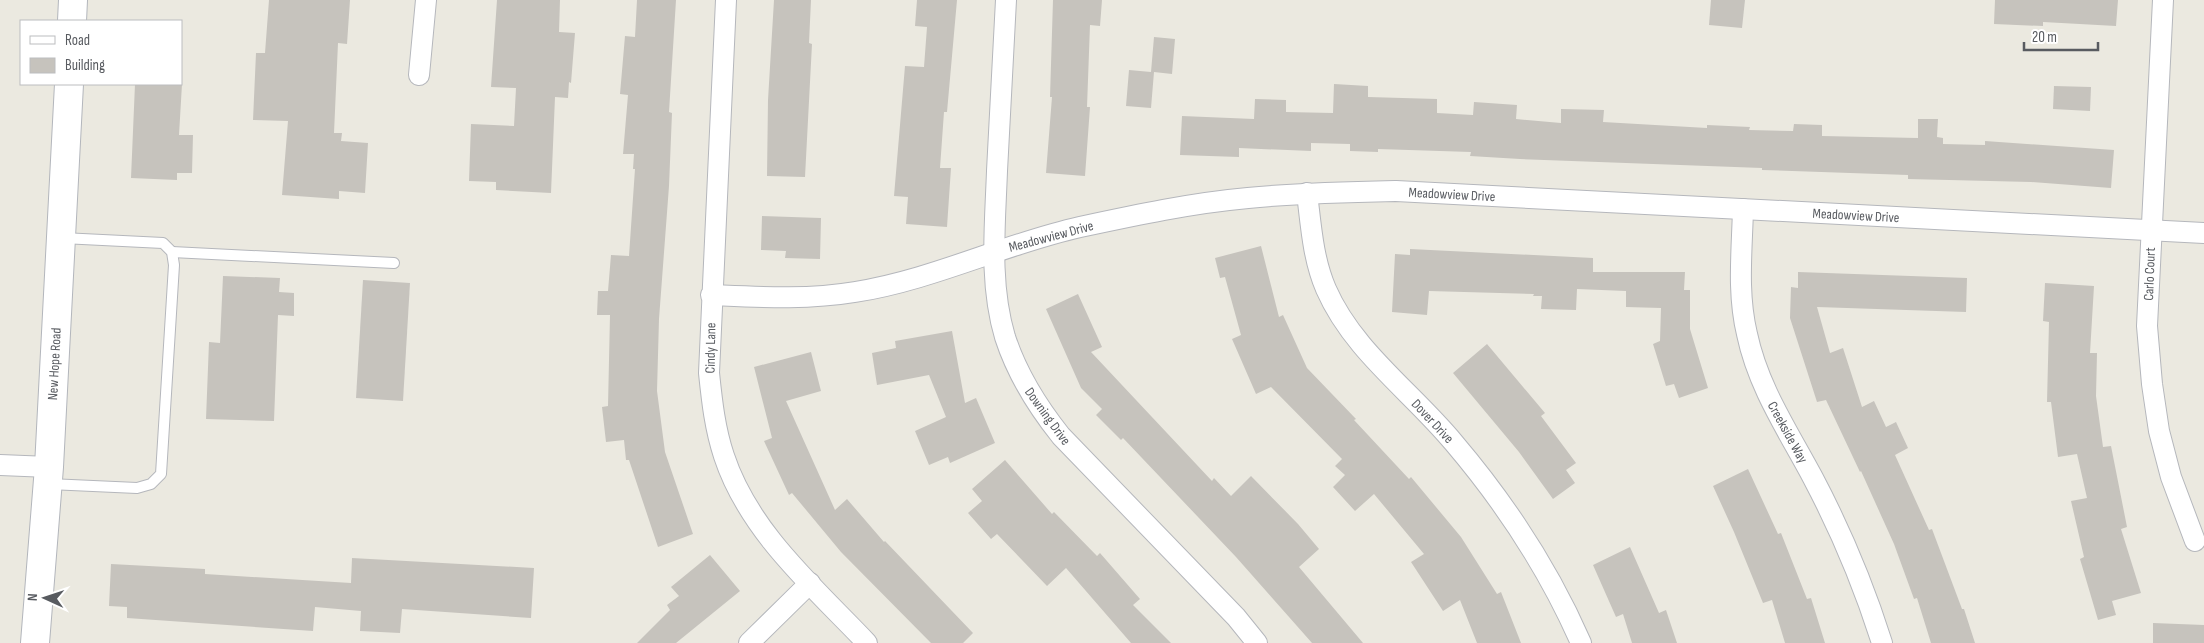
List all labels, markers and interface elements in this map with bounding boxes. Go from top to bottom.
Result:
legend [20,20,182,85]
scale bar [2024,20,2098,52]
text: 20 m [2032,28,2057,47]
text: Road [65,31,90,50]
text: Building [65,56,105,75]
street label: Meadowview Drive [1408,184,1496,205]
street label: Meadowview Drive [1812,205,1900,226]
street label: Meadowview Drive [1007,217,1095,256]
street label: Carlo Court [2140,247,2159,301]
street label: Cindy Lane [702,322,719,374]
street label: New Hope Road [44,327,65,401]
street label: Downing Drive [1021,384,1074,449]
street label: Dover Drive [1408,396,1457,447]
street label: Creekside Way [1764,399,1812,466]
north arrow [20,573,70,623]
text: N [24,593,41,602]

